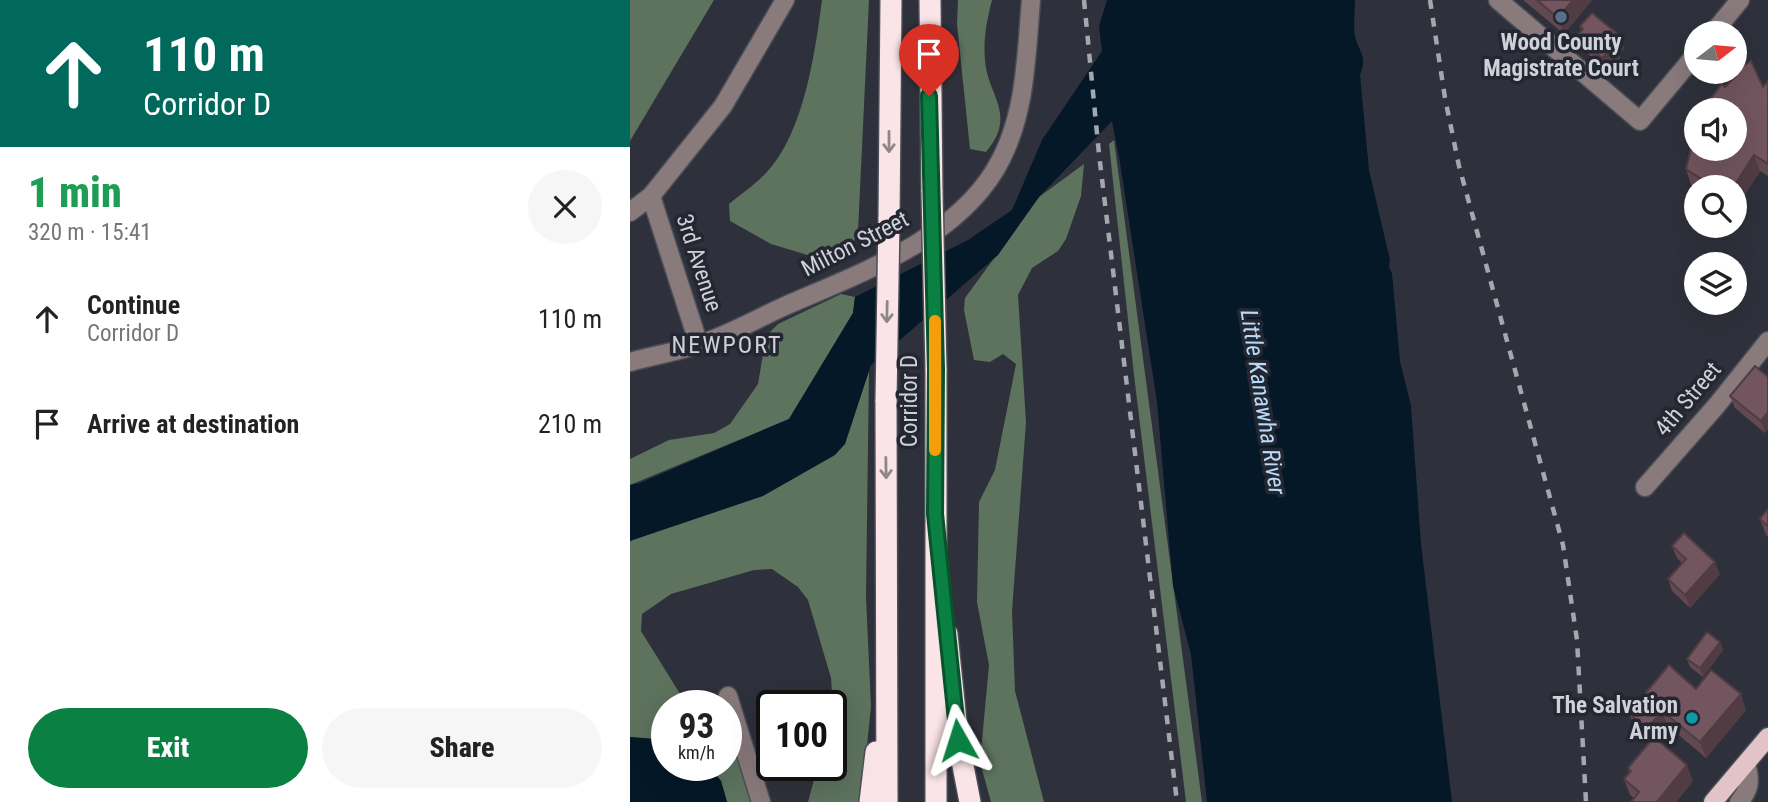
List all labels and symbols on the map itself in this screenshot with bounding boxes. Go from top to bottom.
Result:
marker: Wood County Magistrate Court [1553,9,1569,25]
north arrow [1684,21,1746,84]
pin [899,24,959,96]
place label: Wood County Magistrate Court [1483,29,1639,82]
one-way arrow [882,130,896,153]
street label: Milton Street [797,206,913,282]
street label: 3rd Avenue [671,211,727,315]
one-way arrow [881,300,894,323]
water label: Little Kanawha River [1235,308,1292,497]
district label: NEWPORT [671,331,783,359]
street label: Corridor D [896,355,923,447]
street label: 4th Street [1649,356,1727,442]
one-way arrow [879,457,893,480]
speed limit sign: 100 [756,690,847,781]
place label: The Salvation Army [1552,692,1679,745]
position arrow [921,703,995,777]
marker: The Salvation Army [1684,710,1700,726]

